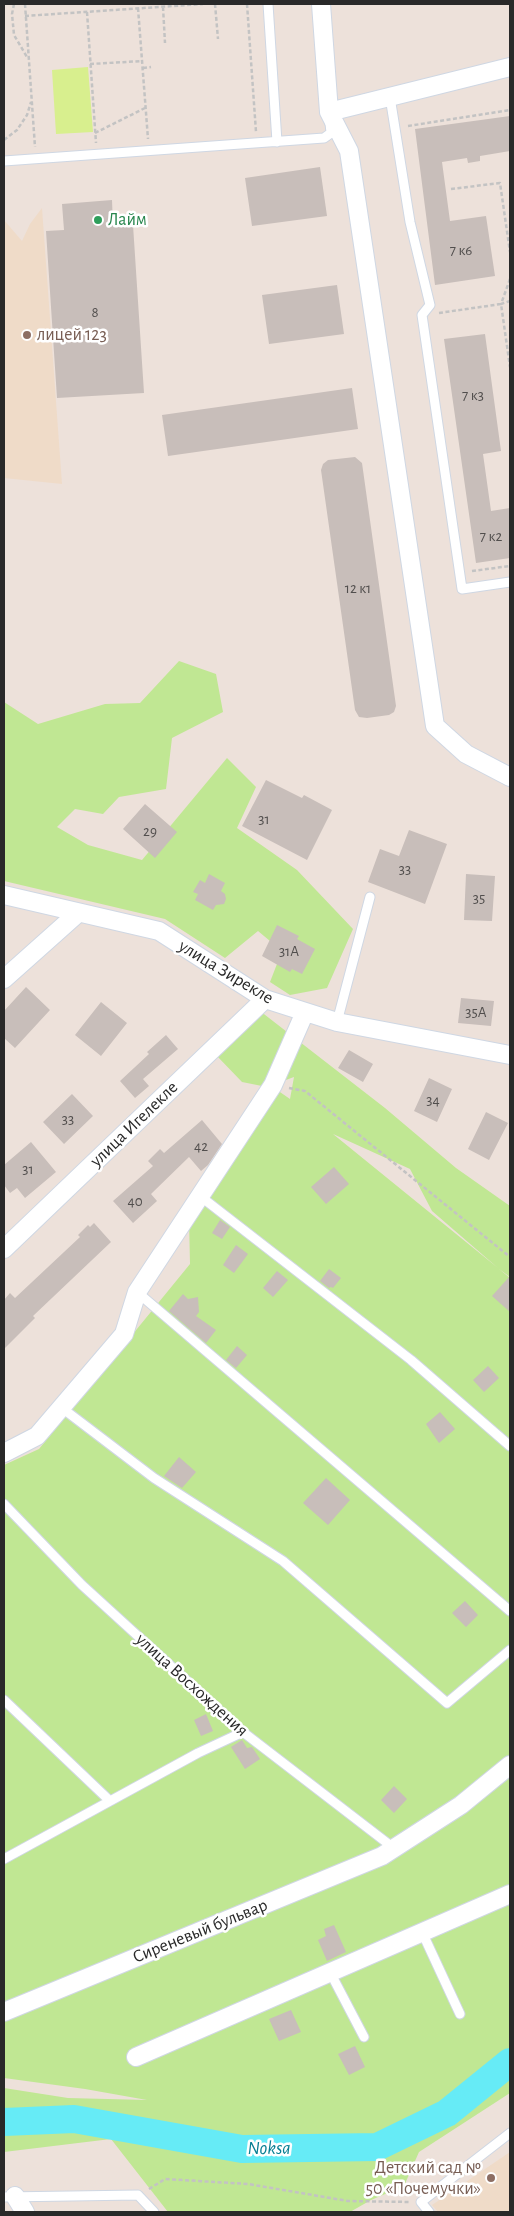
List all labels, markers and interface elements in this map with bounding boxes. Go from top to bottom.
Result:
place label: Лайм [108,209,147,231]
marker: Лайм [92,214,104,226]
house number: 7 к6 [450,241,472,259]
house number: 8 [91,303,99,321]
place label: лицей 123 [37,324,107,346]
marker: лицей 123 [21,329,33,341]
house number: 7 к3 [462,386,484,404]
house number: 7 к2 [480,527,502,545]
house number: 12 к1 [345,579,371,597]
house number: 31 [258,810,270,828]
house number: 29 [143,822,157,840]
house number: 33 [399,860,411,878]
house number: 35 [473,889,485,907]
street label: улица Зирекле [175,935,277,1009]
house number: 31А [279,942,299,960]
house number: 35А [465,1003,487,1021]
street label: улица Игелекле [85,1077,183,1171]
house number: 34 [426,1091,440,1109]
house number: 33 [62,1110,74,1128]
house number: 42 [194,1137,208,1155]
house number: 31 [22,1160,34,1178]
house number: 40 [127,1192,143,1210]
street label: улица Восхождения [131,1629,253,1741]
street label: Сиреневый бульвар [129,1894,271,1968]
water label: Noksa [247,2137,291,2159]
place label: Детский сад № 50 «Почемучки» [365,2157,481,2200]
marker: Детский сад № 50 «Почемучки» [485,2172,497,2184]

